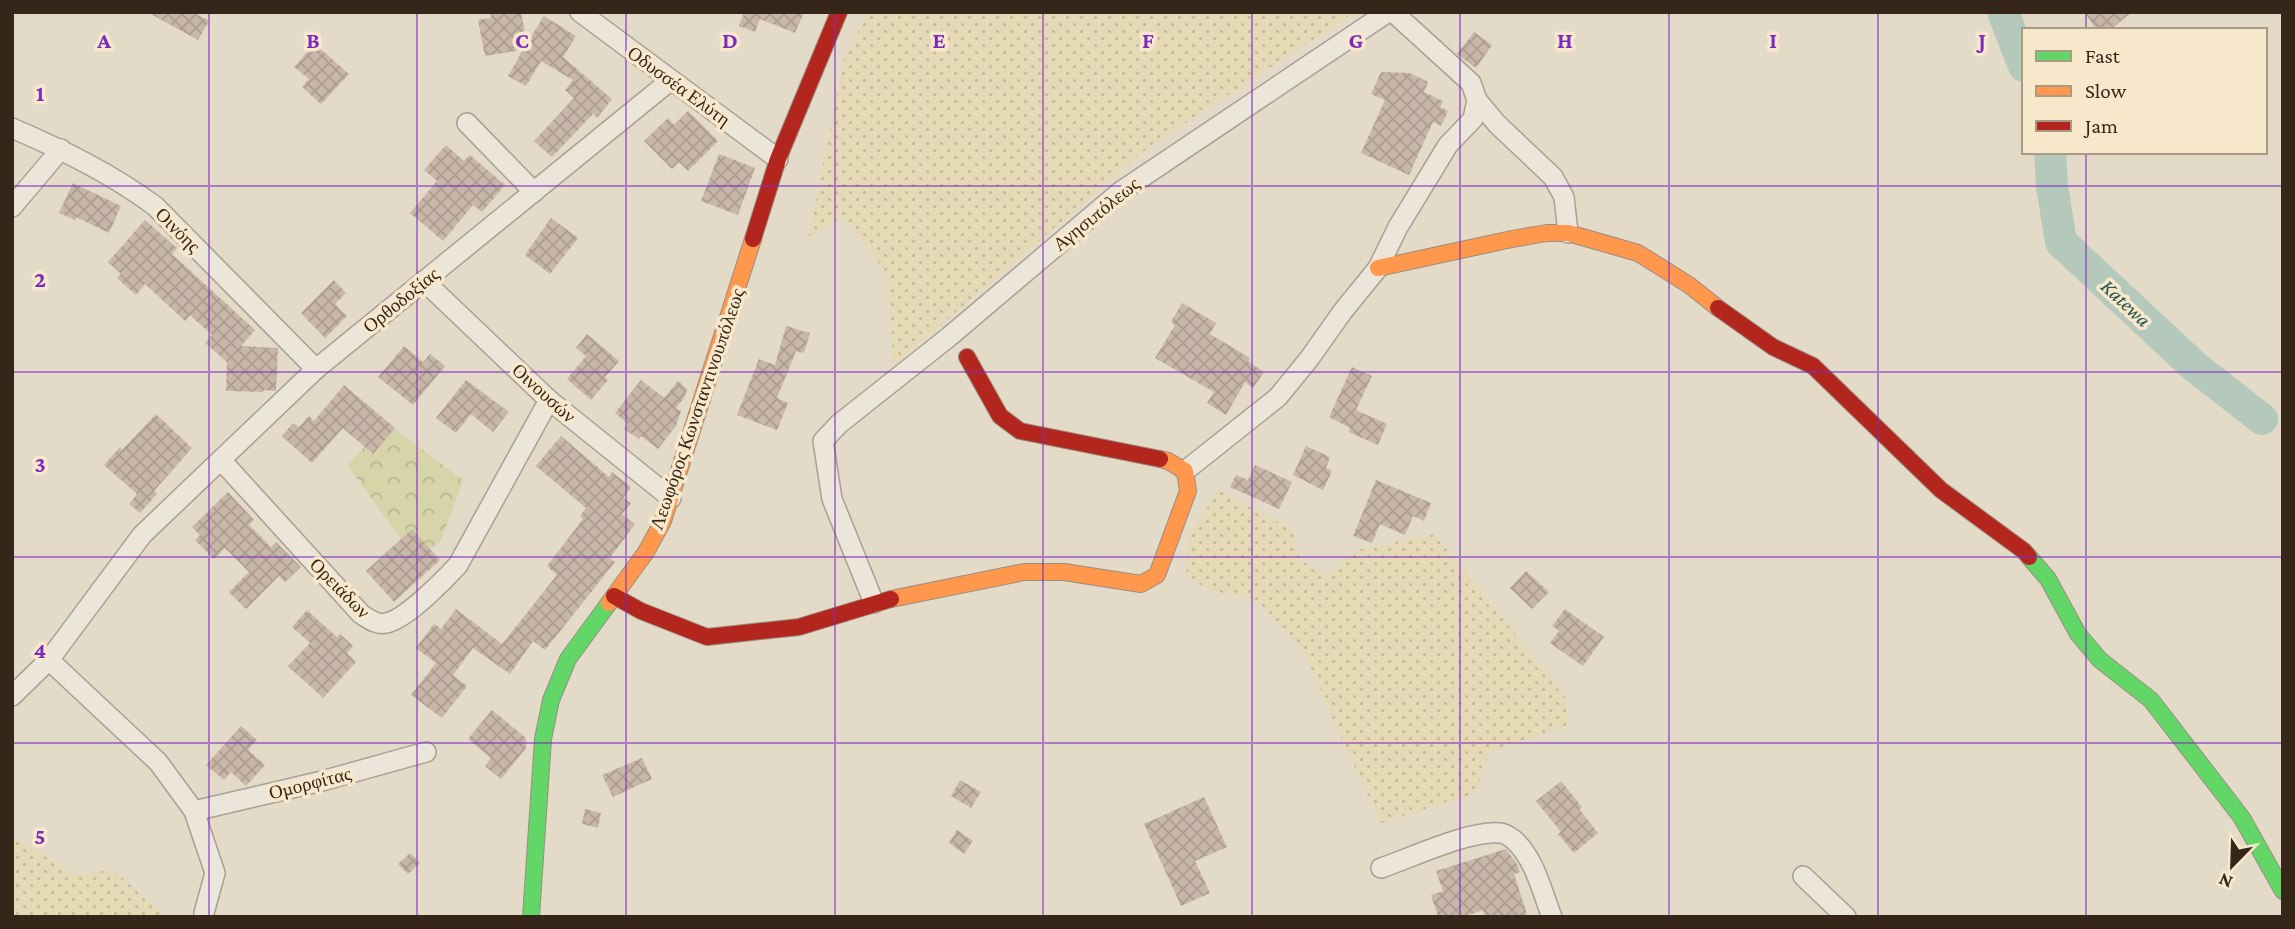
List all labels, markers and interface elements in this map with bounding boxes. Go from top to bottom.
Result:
text: A [96,27,111,53]
text: B [306,27,320,53]
text: C [515,27,529,53]
text: D [722,27,738,53]
text: E [932,27,946,53]
text: F [1142,27,1154,53]
text: G [1349,27,1364,53]
text: H [1557,27,1573,53]
text: I [1769,27,1777,53]
text: J [1976,27,1986,53]
legend [2022,28,2267,154]
street label: Οδυσσέα Ελύτη [624,42,734,130]
text: Fast [2085,44,2121,68]
text: Slow [2085,79,2127,103]
text: 1 [36,80,45,106]
text: Jam [2083,114,2118,138]
street label: Αγησιπόλεως [1049,173,1144,255]
street label: Οινόης [151,203,205,257]
street label: Ορθοδοξίας [359,263,443,337]
text: 2 [34,266,46,292]
water label: Katewa [2096,274,2156,332]
street label: Λεωφόρος Κωνσταντινουπόλεως [646,285,748,533]
street label: Οινουσών [508,359,580,427]
text: 3 [34,451,46,477]
street label: Ορειάδων [306,554,375,623]
text: 4 [34,637,46,663]
street label: Ομορφίτας [267,763,354,803]
text: 5 [34,823,46,849]
north arrow [2197,831,2267,901]
text: N [2215,869,2236,893]

